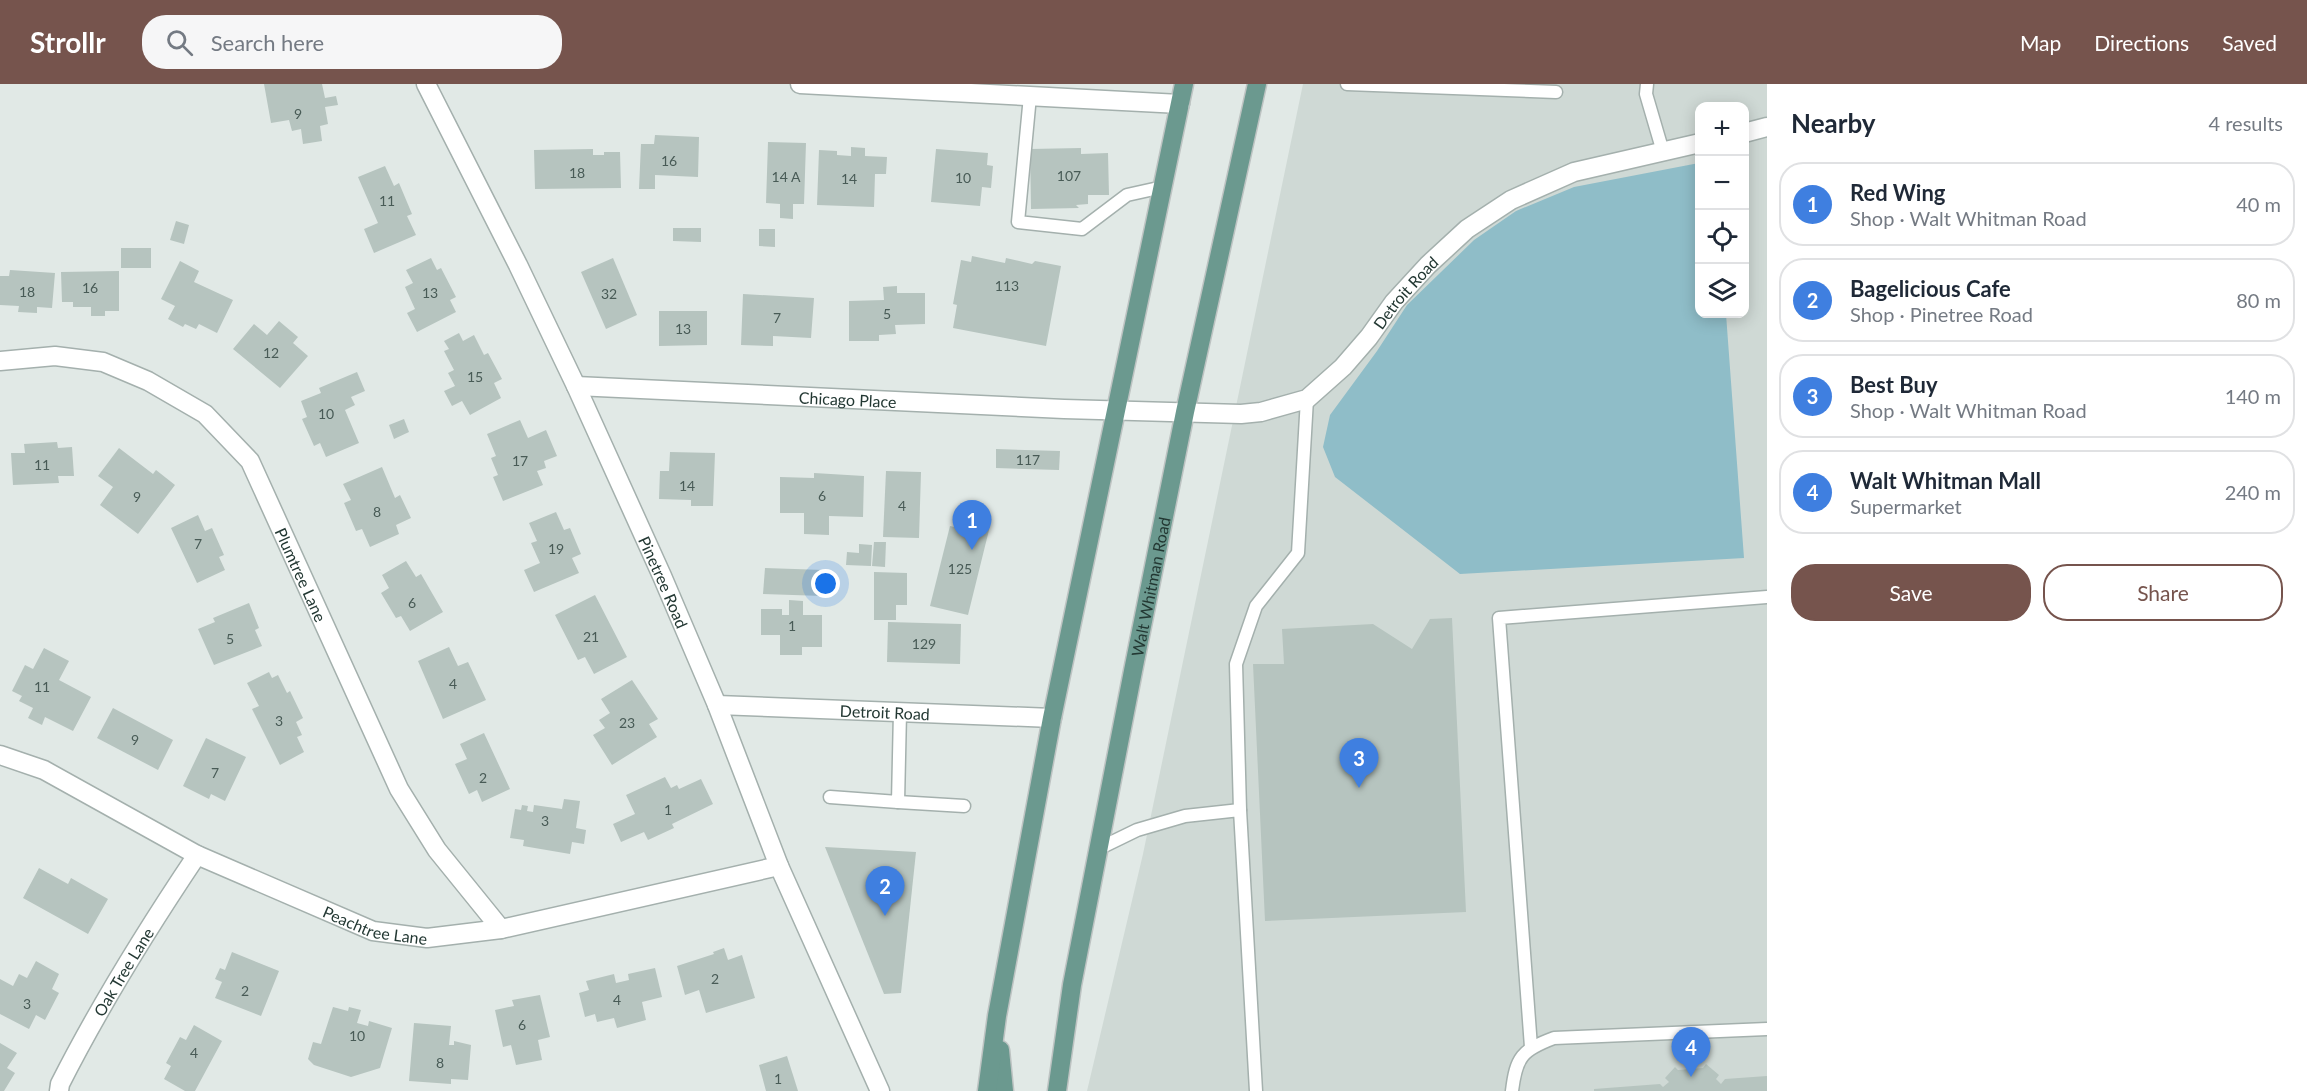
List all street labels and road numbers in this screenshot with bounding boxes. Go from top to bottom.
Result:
street label: Detroit Road [1369,252,1441,332]
street label: Chicago Place [798,387,897,411]
street label: Walt Whitman Road [1127,515,1173,658]
street label: Plumtree Lane [272,524,331,624]
street label: Pinetree Road [636,533,693,631]
street label: Detroit Road [840,700,930,723]
street label: Peachtree Lane [320,901,428,947]
street label: Oak Tree Lane [89,924,157,1019]

